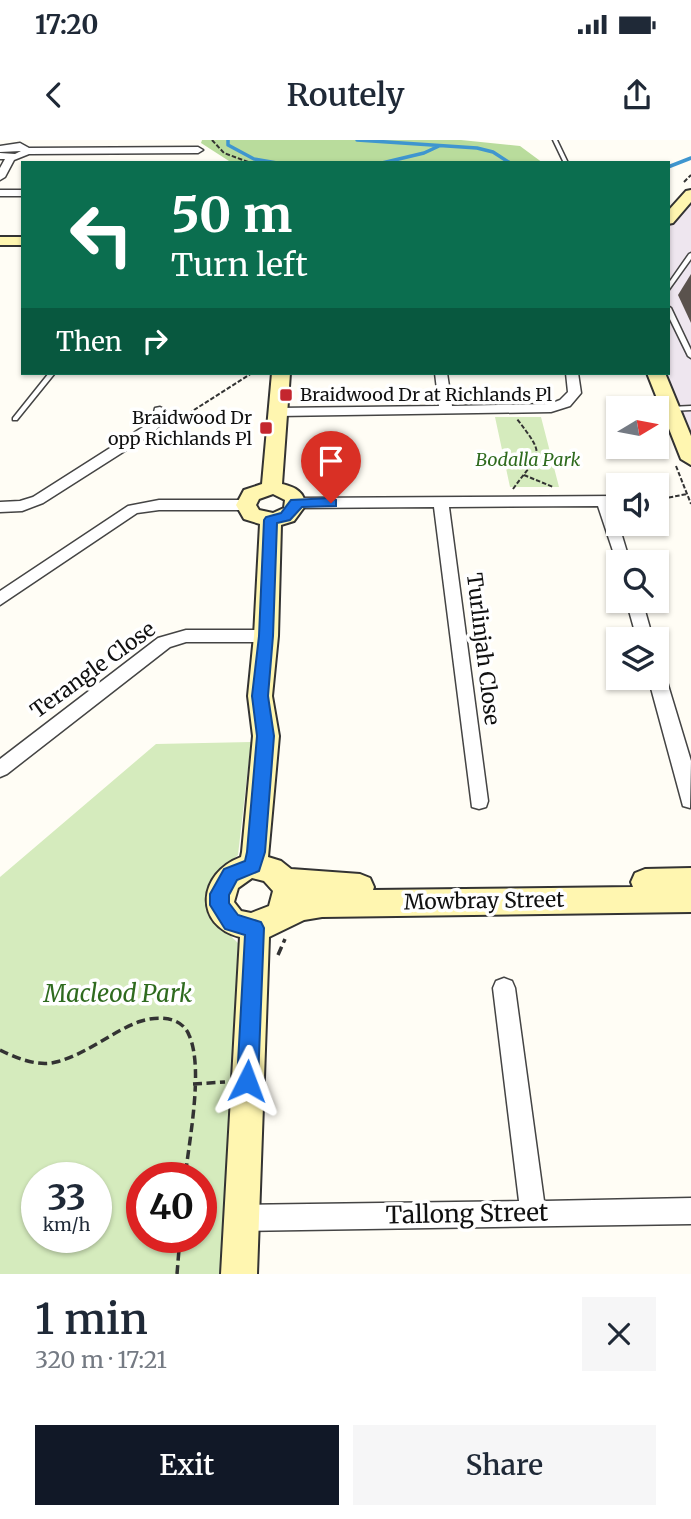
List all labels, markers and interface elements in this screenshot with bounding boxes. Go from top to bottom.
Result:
text: 17:20 [35,8,99,41]
text: Routely [286,75,405,115]
icon: back [35,76,73,114]
icon: share [618,76,656,114]
text: 50 m [171,184,292,245]
icon: left [56,189,147,280]
text: Turn left [171,245,308,285]
icon: right [136,322,174,360]
text: Then [56,325,122,358]
place label: Braidwood Dr at Richlands Pl [300,383,553,406]
marker: Braidwood Dr at Richlands Pl [278,387,294,403]
north arrow [606,396,668,458]
map controls [606,396,669,690]
place label: Braidwood Dr opp Richlands Pl [108,406,252,450]
marker: Braidwood Dr opp Richlands Pl [258,420,274,436]
pin [301,431,361,503]
icon: arrive [312,442,350,480]
park label: Bodalla Park [476,448,581,471]
button: sound [606,473,669,536]
button: search [606,550,669,613]
street label: Turlinjah Close [461,571,506,727]
street label: Terangle Close [25,615,160,724]
button: layers [606,627,669,690]
street label: Mowbray Street [404,886,564,915]
park label: Macleod Park [43,978,192,1009]
position arrow [210,1044,284,1118]
speed limit sign: 40 [126,1162,217,1253]
text: 33 [47,1176,86,1220]
street label: Tallong Street [385,1197,549,1230]
text: km/h [43,1213,90,1236]
text: 1 min [35,1293,148,1345]
button: close [582,1297,656,1371]
text: 320 m · 17:21 [35,1345,167,1374]
button: Exit [35,1425,339,1505]
button: Share [353,1425,656,1505]

